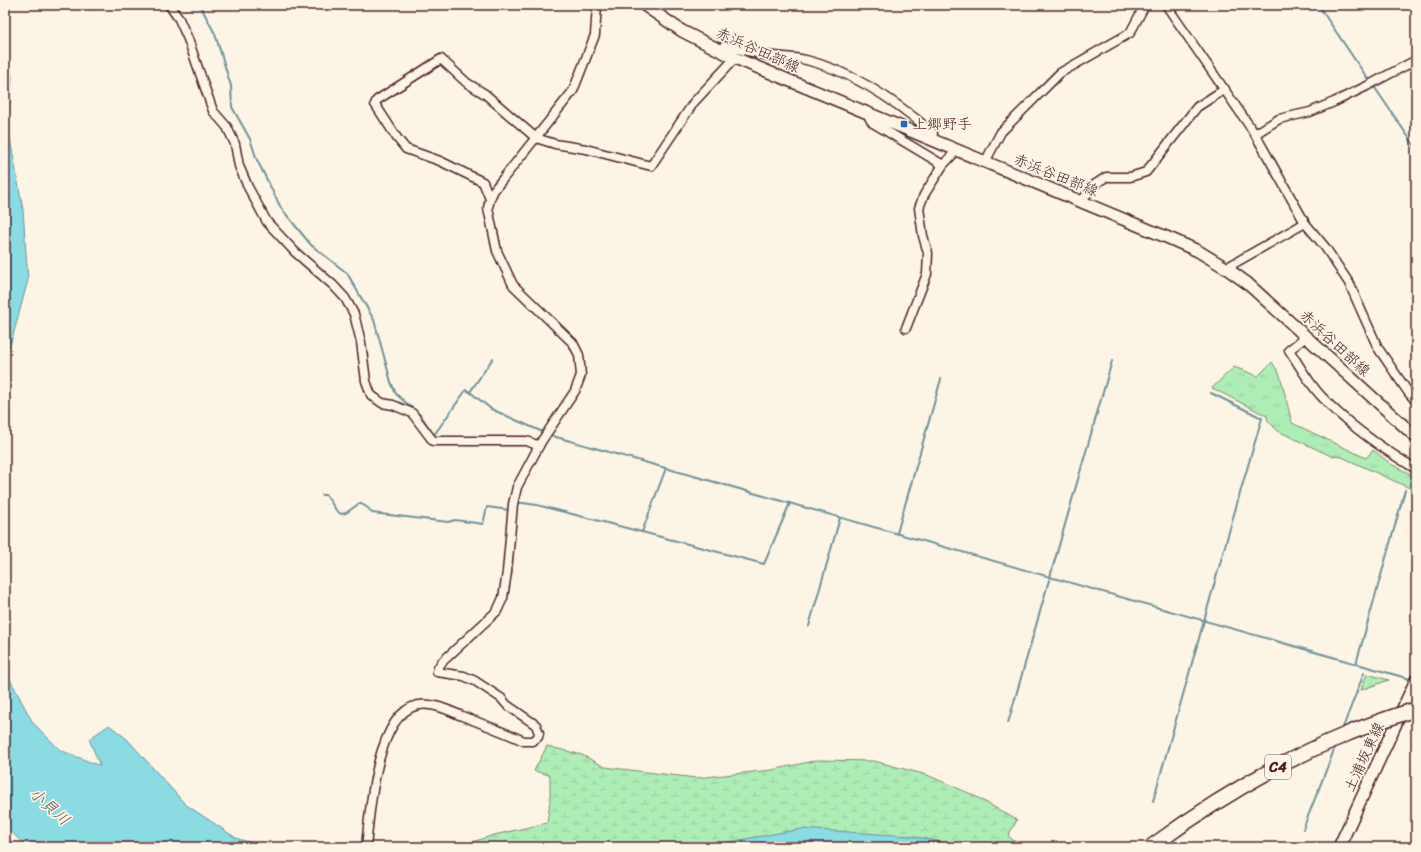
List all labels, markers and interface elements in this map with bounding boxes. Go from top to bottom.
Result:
street label: 赤浜谷田部線 [712,20,804,80]
place label: 上郷野手 [912,111,972,137]
marker: 上郷野手 [899,119,909,129]
street label: 赤浜谷田部線 [1009,146,1103,204]
street label: 赤浜谷田部線 [1293,303,1377,383]
street label: 土浦坂東線 [1336,718,1392,796]
road number: C4 [1265,755,1291,779]
water label: 小貝川 [22,780,77,833]

